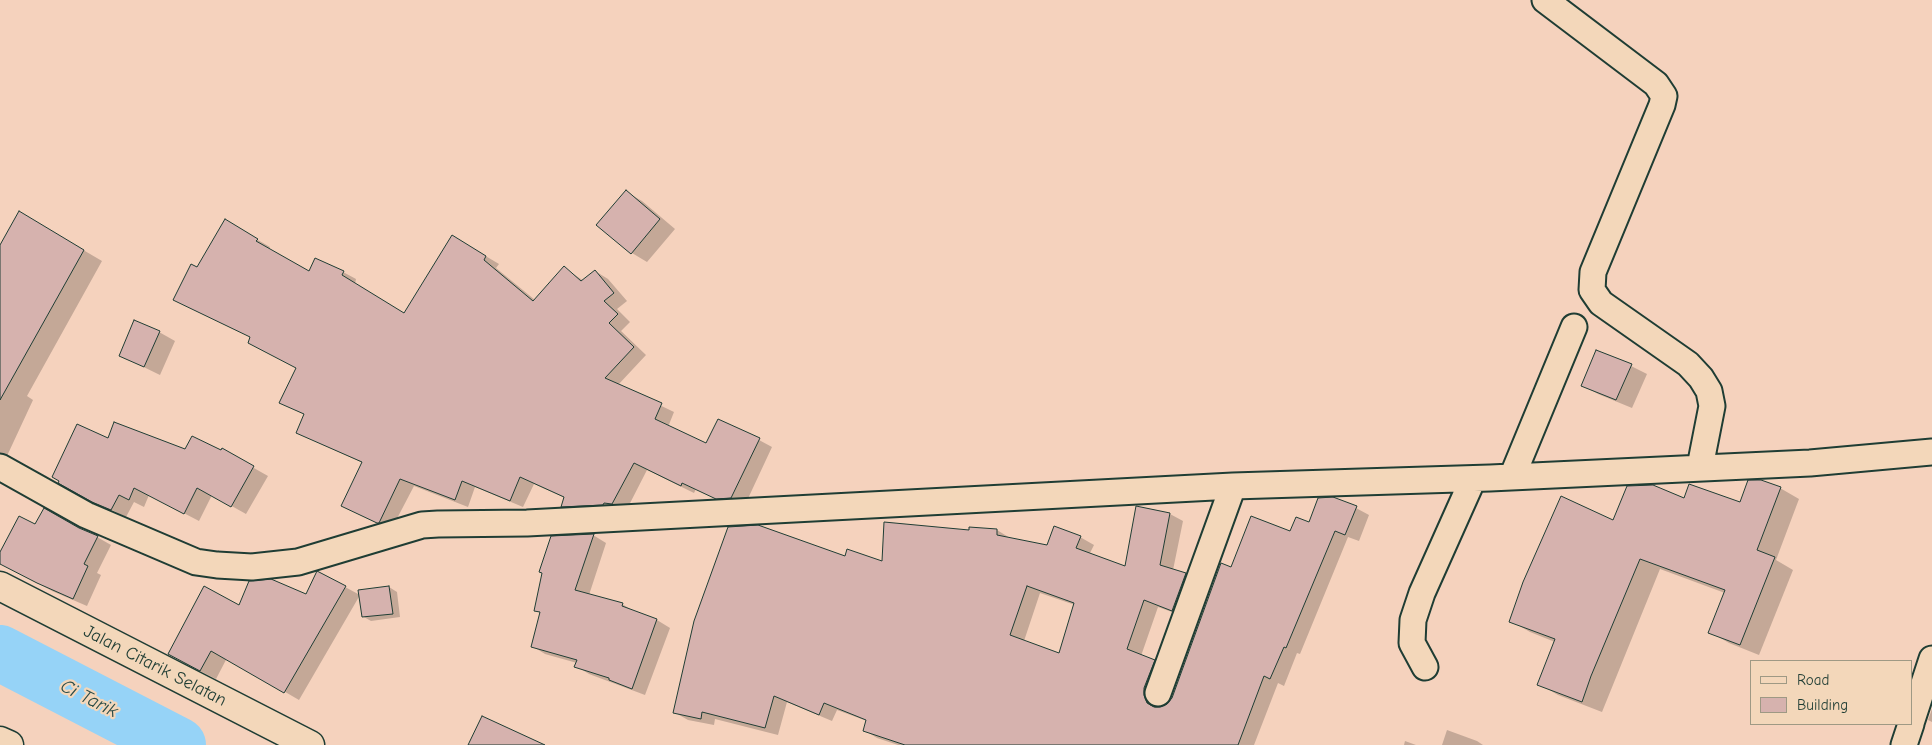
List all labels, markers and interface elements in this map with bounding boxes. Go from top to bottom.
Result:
street label: Jalan Citarik Selatan [80,621,230,711]
legend [1750,660,1912,725]
text: Road [1797,671,1829,689]
water label: Ci Tarik [56,675,122,723]
text: Building [1797,696,1848,714]

